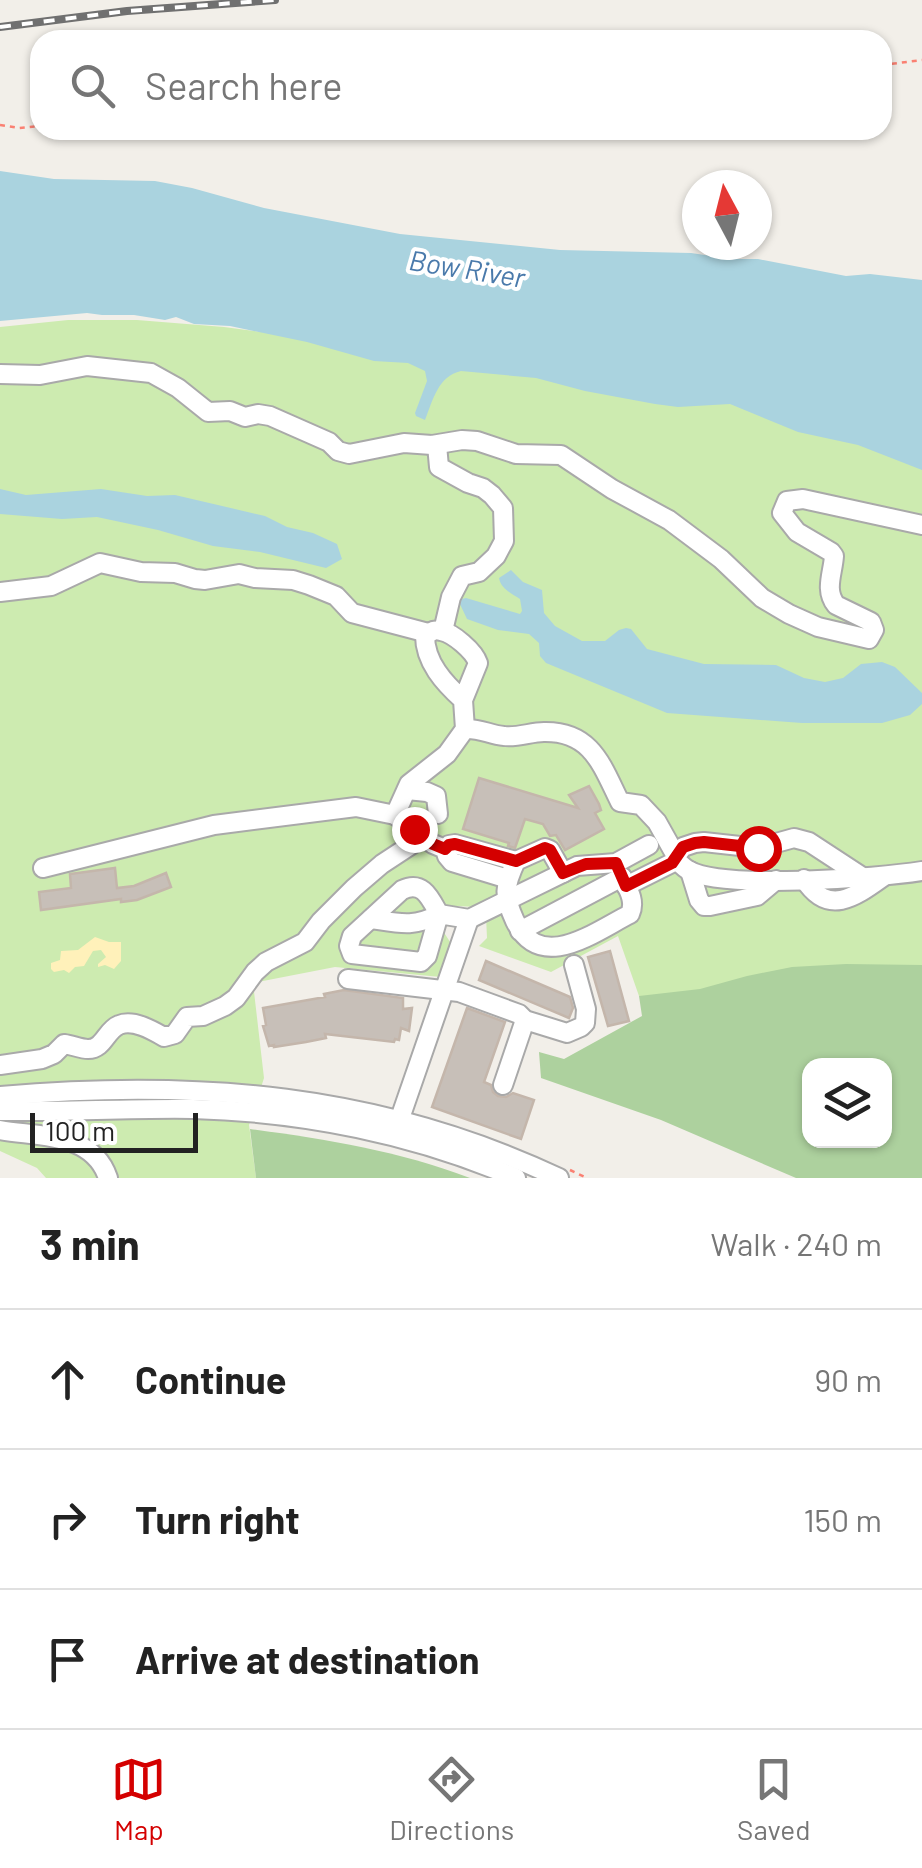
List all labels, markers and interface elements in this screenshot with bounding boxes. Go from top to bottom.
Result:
search box [30,30,892,140]
icon: search [65,58,120,113]
text: Search here [145,62,343,108]
north arrow [682,170,772,260]
water label: Bow River [407,242,529,294]
route end [392,807,438,853]
route start [736,826,782,872]
map controls [802,1058,892,1148]
button: layers [802,1058,892,1148]
scale bar [30,1108,198,1152]
text: 100 m [45,1113,115,1147]
text: 3 min [40,1218,140,1268]
text: Walk · 240 m [710,1224,882,1262]
icon: ahead [40,1352,95,1407]
text: Continue [135,1356,286,1402]
text: 90 m [814,1360,882,1398]
icon: right [40,1492,95,1547]
text: Turn right [135,1496,300,1542]
text: 150 m [803,1500,882,1538]
icon: arrive [40,1632,95,1687]
text: Arrive at destination [135,1636,480,1682]
tab: Map [111,1752,166,1846]
tab: Directions [389,1752,514,1846]
tab: Saved [737,1752,811,1846]

